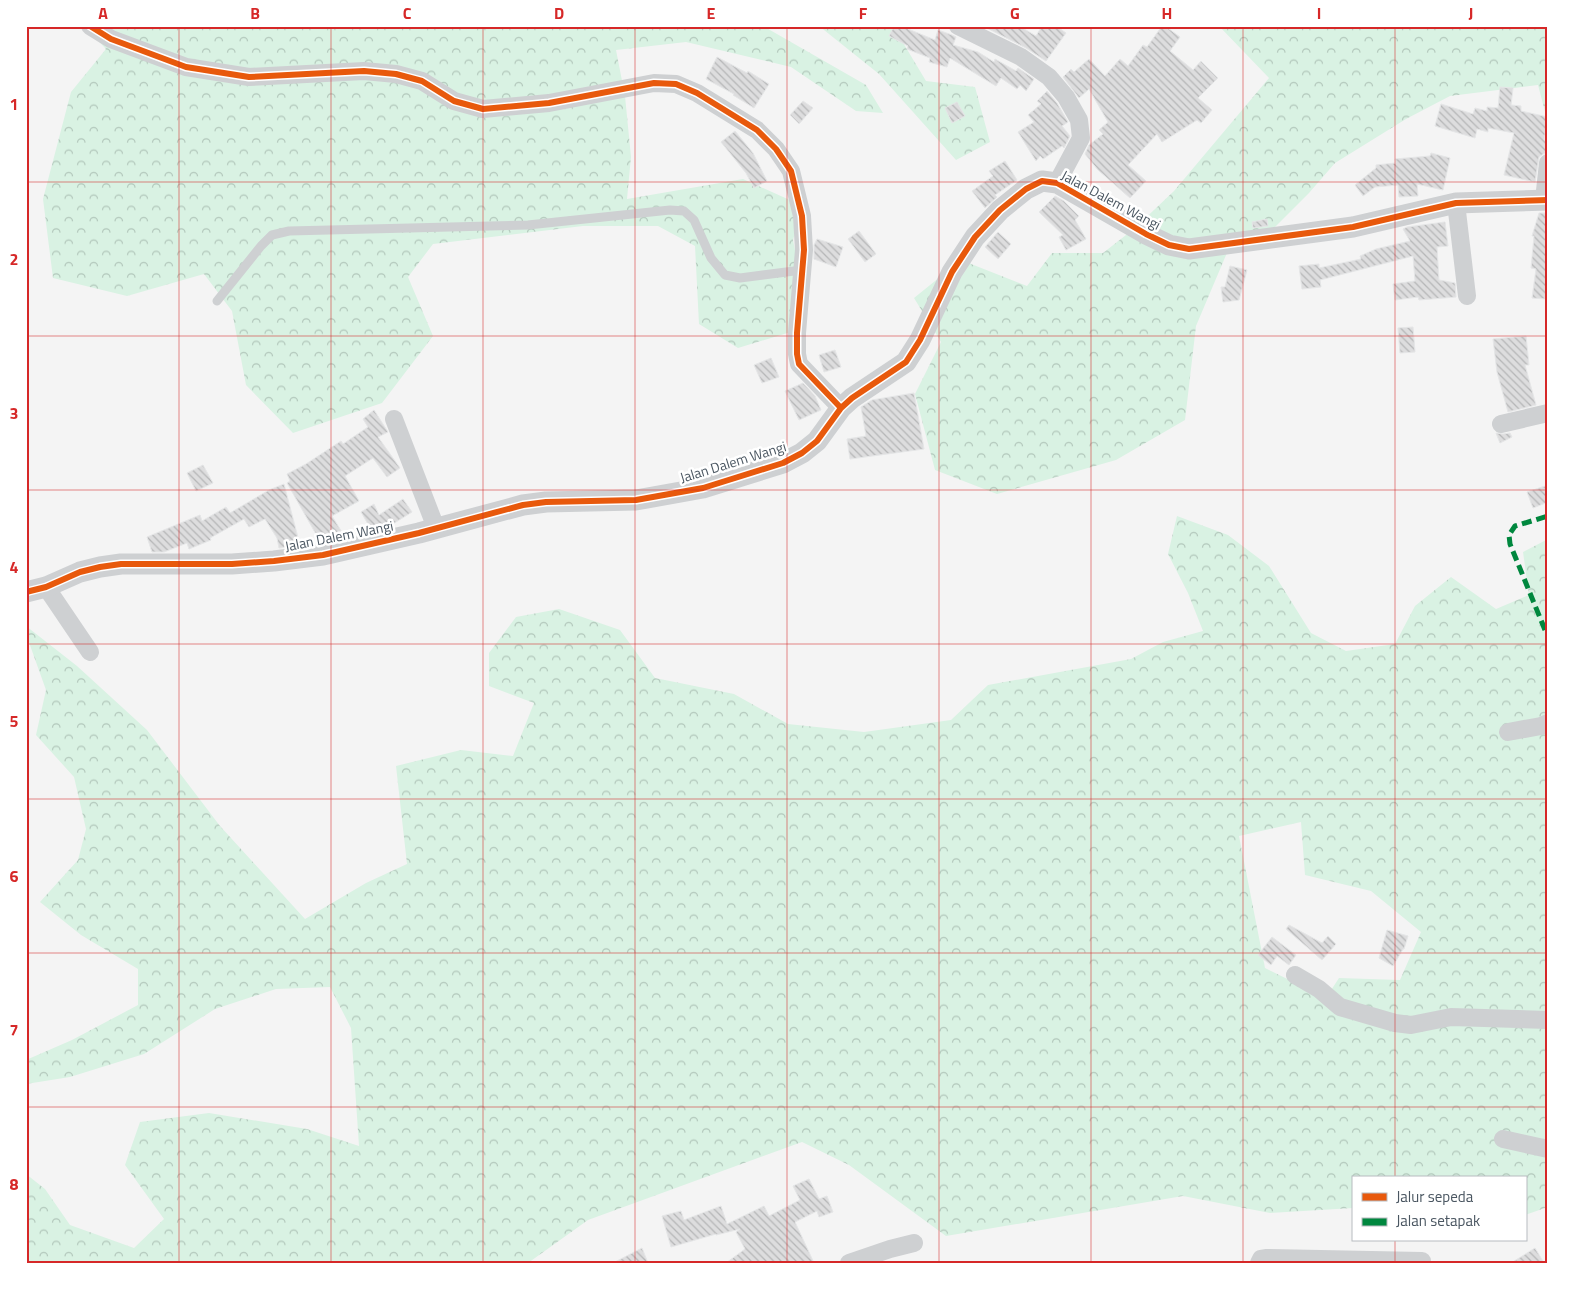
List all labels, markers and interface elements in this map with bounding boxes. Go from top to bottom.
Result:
text: A [98,1,108,25]
text: B [250,1,260,25]
text: C [403,1,412,25]
text: D [554,1,564,25]
text: E [707,1,716,25]
text: F [859,1,868,25]
text: G [1010,1,1020,25]
text: H [1162,1,1172,25]
text: I [1317,1,1321,25]
text: J [1469,1,1473,25]
text: 1 [10,92,18,116]
street label: Jalan Dalem Wangi [1058,164,1165,235]
text: 2 [10,247,18,271]
text: 3 [10,401,18,425]
street label: Jalan Dalem Wangi [677,435,789,488]
street label: Jalan Dalem Wangi [283,515,395,556]
text: 4 [10,555,19,579]
text: 5 [10,709,19,733]
text: 6 [10,864,19,888]
text: 7 [10,1018,18,1042]
text: 8 [10,1172,19,1196]
legend [1352,1176,1526,1242]
text: Jalur sepeda [1396,1185,1474,1208]
text: Jalan setapak [1396,1209,1480,1232]

